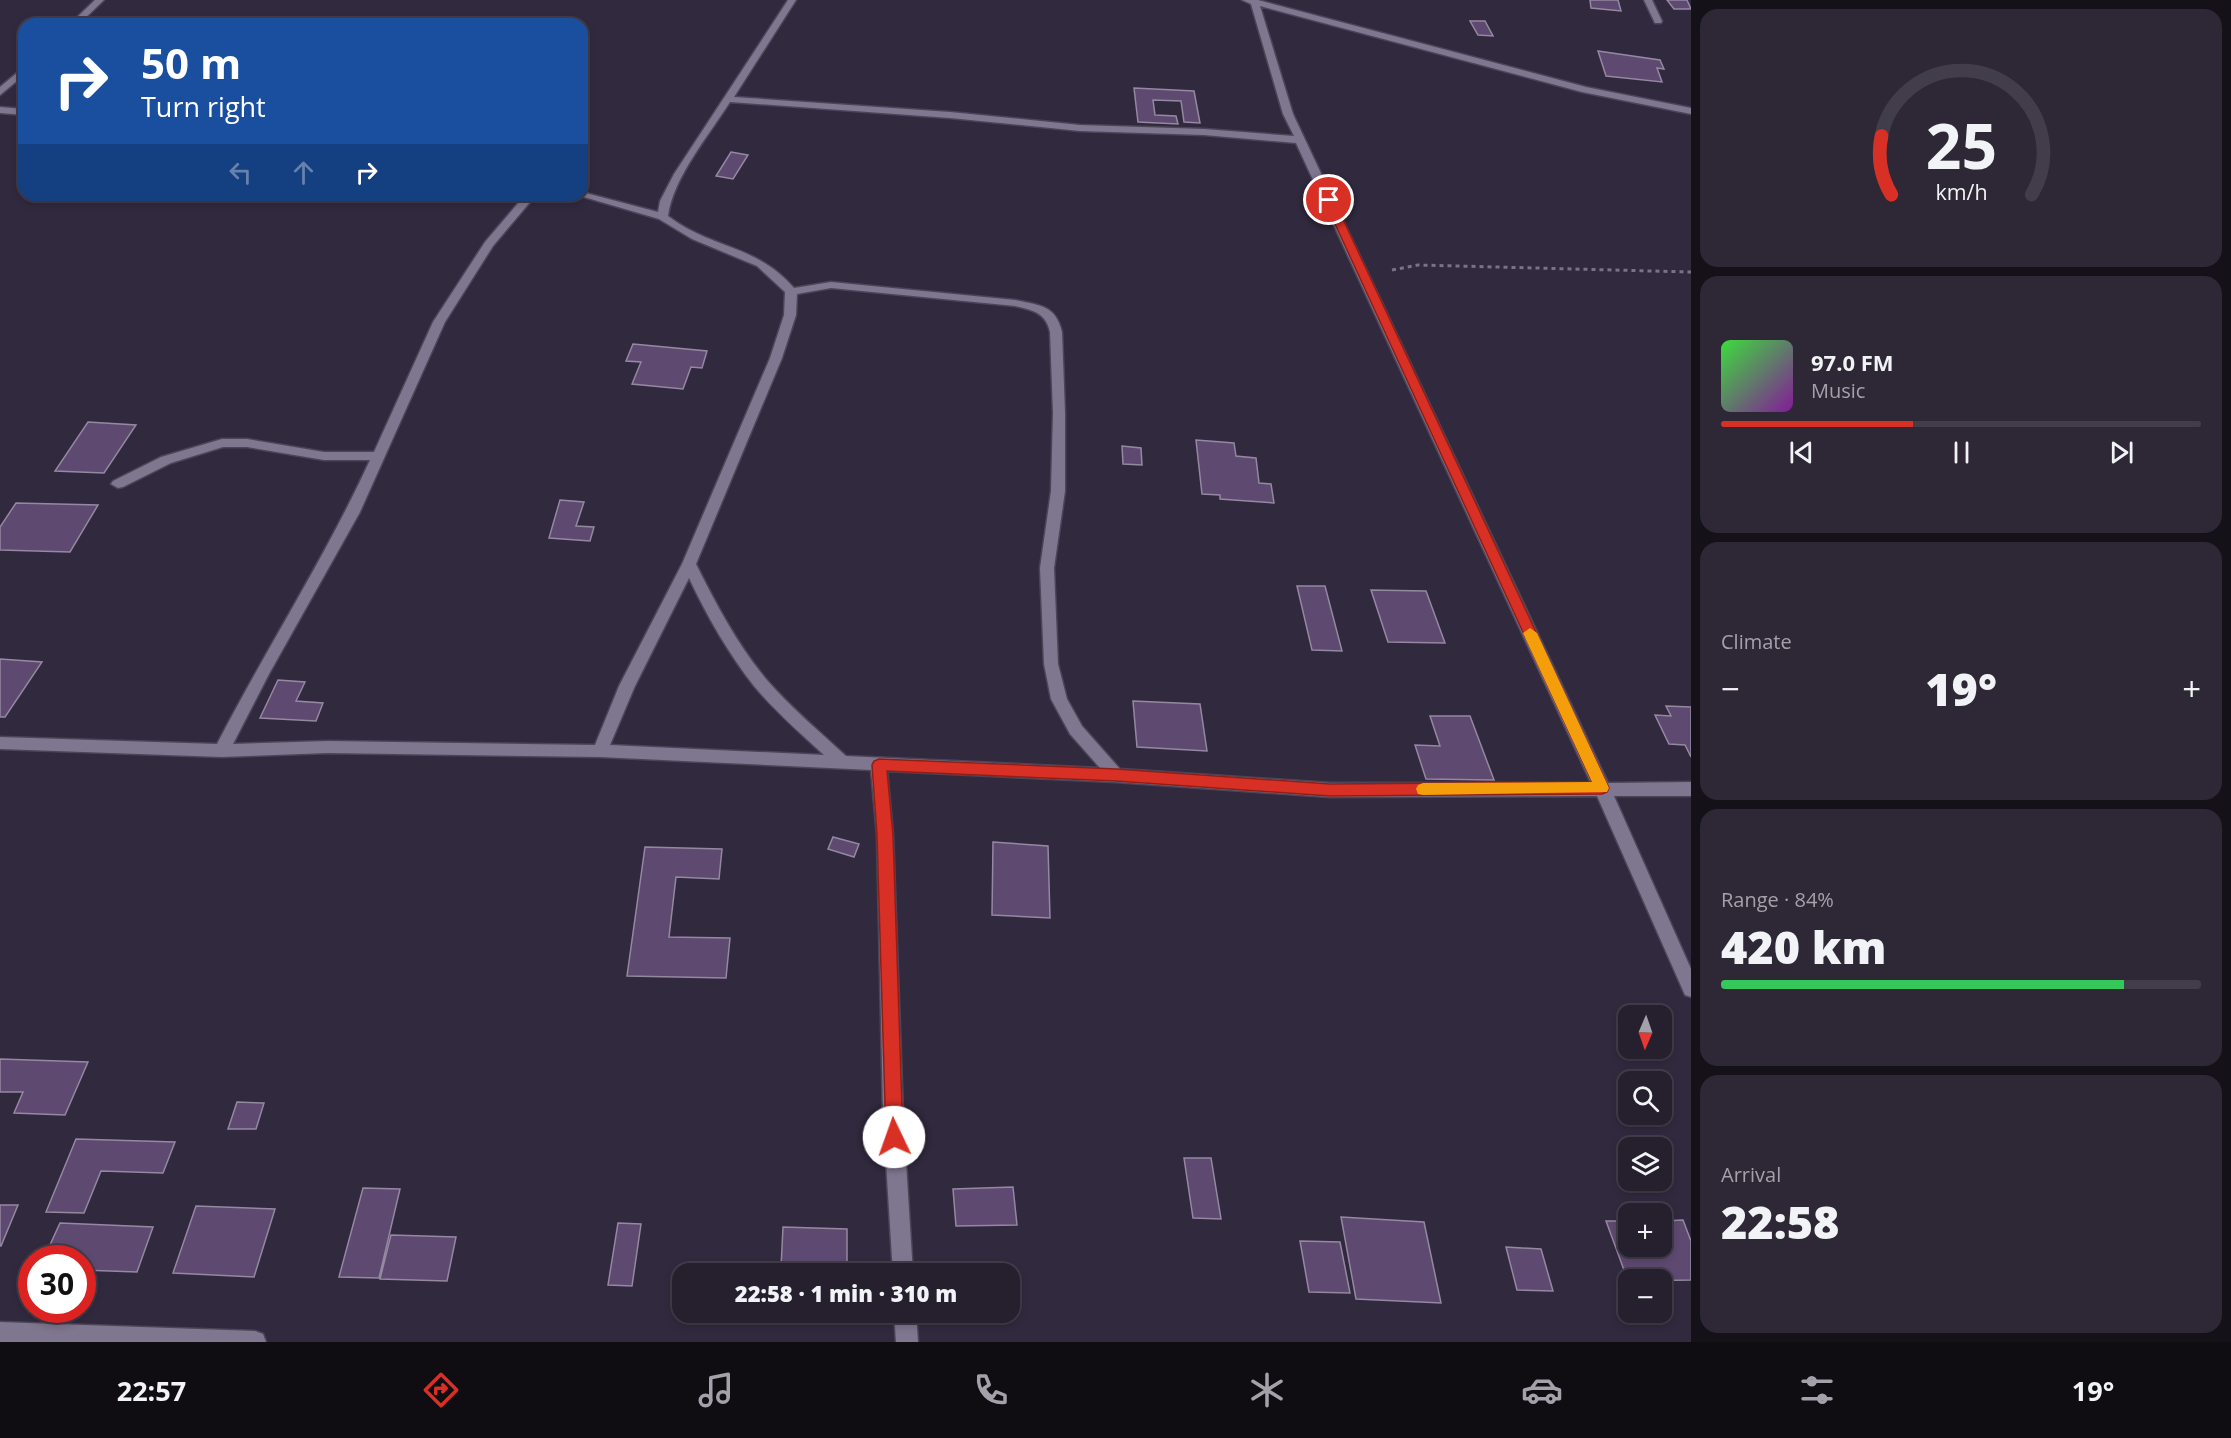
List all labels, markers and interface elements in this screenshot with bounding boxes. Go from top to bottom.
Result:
text: 50 m [141,34,241,91]
icon: right [42,42,120,120]
text: Turn right [141,88,266,125]
text: 25 [1925,102,1997,187]
icon: left [224,156,257,189]
icon: ahead [287,156,320,189]
icon: right [350,156,383,189]
pin [1303,174,1354,225]
text: km/h [1935,177,1987,206]
icon: arrive [1312,183,1345,216]
text: 97.0 FM [1811,347,1894,377]
text: Music [1811,377,1865,404]
icon: previous [1785,436,1818,469]
icon: pause [1945,436,1978,469]
icon: next [2105,436,2138,469]
text: Climate [1721,628,1792,655]
text: 19° [1925,658,1997,719]
text: − [1721,666,1740,711]
text: + [2182,666,2201,711]
text: Range · 84% [1721,886,1834,913]
text: 420 km [1721,916,1886,977]
north arrow [1618,1005,1672,1059]
map controls [1618,1005,1672,1323]
button: search [1618,1071,1672,1125]
position arrow [862,1105,926,1169]
button: layers [1618,1137,1672,1191]
text: Arrival [1721,1161,1781,1188]
text: 22:58 [1721,1191,1839,1252]
button: + [1618,1203,1672,1257]
speed limit sign: 30 [18,1245,96,1323]
button: − [1618,1269,1672,1323]
text: 22:58 · 1 min · 310 m [735,1278,957,1308]
icon: directions [420,1369,462,1411]
icon: music [695,1369,737,1411]
icon: phone [970,1369,1012,1411]
icon: climate [1246,1369,1288,1411]
icon: car [1521,1369,1563,1411]
icon: filters [1796,1369,1838,1411]
text: 22:57 [117,1372,186,1409]
text: 19° [2072,1372,2114,1409]

